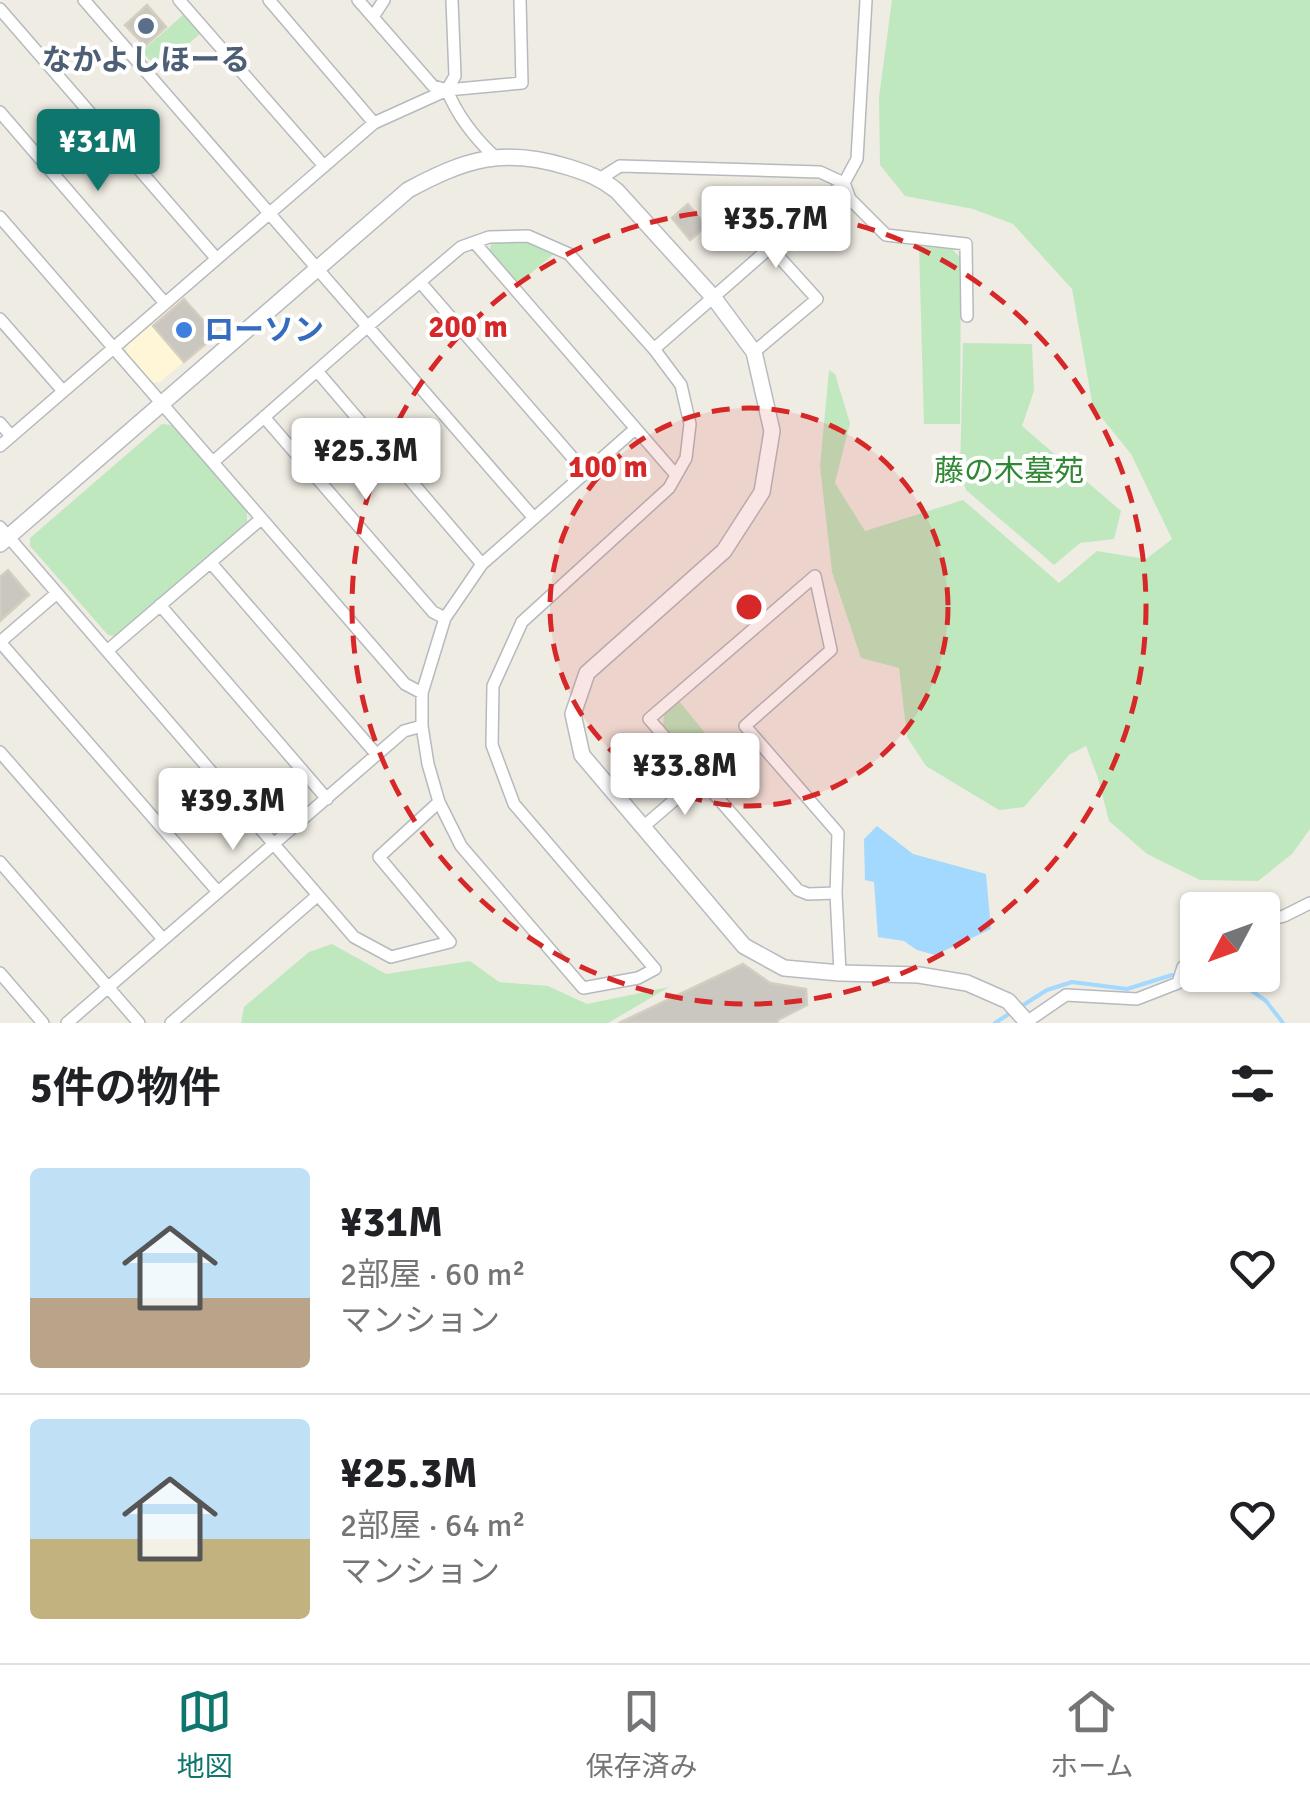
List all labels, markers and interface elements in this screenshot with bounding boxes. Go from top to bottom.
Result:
marker: なかよしほーる [135,15,157,37]
place label: なかよしほーる [42,42,250,79]
pin: ¥31M [39,109,157,194]
text: ¥31M [59,122,137,161]
pin: ¥35.7M [695,186,857,271]
text: ¥35.7M [724,199,828,238]
text: 200 m [428,309,508,346]
place label: ローソン [204,312,324,349]
marker: ローソン [173,319,195,341]
pin: ¥25.3M [285,418,447,503]
text: ¥25.3M [314,431,418,470]
text: 100 m [568,449,648,486]
park label: 藤の木墓苑 [934,453,1084,490]
centre of rings [731,589,767,625]
pin: ¥33.8M [604,733,766,818]
text: ¥33.8M [633,746,737,785]
pin: ¥39.3M [152,768,314,853]
text: ¥39.3M [181,781,285,820]
north arrow [1180,892,1280,992]
map controls [1180,892,1280,992]
icon: filters [1225,1056,1280,1111]
text: 5件の物件 [30,1063,221,1114]
text: ¥31M [340,1197,443,1248]
icon: home [110,1208,230,1328]
icon: heart [1225,1241,1280,1296]
text: 2部屋 · 60 m² [340,1255,526,1294]
text: マンション [340,1301,500,1340]
text: ¥25.3M [340,1448,478,1499]
icon: home [110,1459,230,1579]
icon: heart [1225,1492,1280,1547]
text: 2部屋 · 64 m² [340,1506,526,1545]
text: マンション [340,1552,500,1591]
tab: 地図 [176,1684,232,1784]
tab: 保存済み [585,1684,697,1784]
tab: ホーム [1050,1684,1134,1784]

